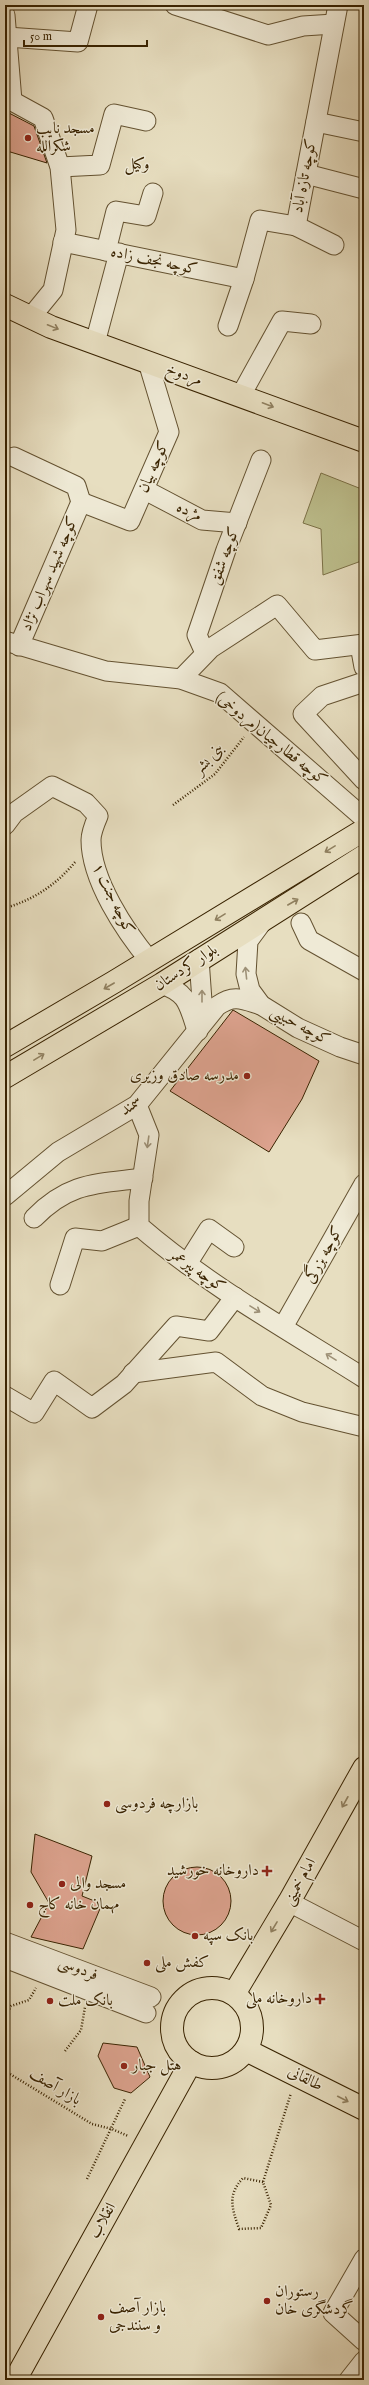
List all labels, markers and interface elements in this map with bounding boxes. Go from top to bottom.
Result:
scale bar [24,22,147,48]
text: 50 m [30,29,52,44]
place label: مسجد نایب شکرالله [36,119,95,157]
marker: مسجد نایب شکرالله [23,133,33,143]
street label: کوچه تازه آباد [287,137,322,215]
district label: وکیل [125,154,149,175]
street label: کوچه نجف زاده [109,242,199,280]
one-way arrow [47,324,59,332]
street label: مردوخ [162,359,205,394]
one-way arrow [261,402,273,409]
street label: کوچه بیان [134,438,174,496]
street label: مژده [173,498,205,526]
street label: کوچه شهید سهراب نژاد [17,514,83,634]
street label: کوچه شفق [205,524,245,588]
street label: کوچه قطارچیان(مردوخی) [211,688,331,790]
street label: بنی بشر [188,739,229,781]
one-way arrow [324,846,336,854]
street label: کوچه جنت ۱ [87,860,139,938]
one-way arrow [287,897,299,905]
one-way arrow [214,914,226,922]
street label: بلوار کردستان [150,940,222,996]
one-way arrow [243,967,250,980]
one-way arrow [103,982,115,990]
one-way arrow [198,990,206,1003]
street label: کوچه حبیبی [266,1002,334,1052]
one-way arrow [33,1053,44,1061]
place label: مدرسه صادق وزیری [130,1066,239,1086]
marker: مدرسه صادق وزیری [242,1071,252,1081]
street label: سمند [116,1091,146,1121]
one-way arrow [144,1135,152,1148]
street label: کوچه بزرگی [297,1221,348,1287]
street label: کوچه پیرعمر [163,1243,229,1298]
one-way arrow [249,1305,260,1313]
one-way arrow [326,1353,337,1361]
place label: بازارچه فردوسی [115,1794,198,1814]
one-way arrow [341,1796,348,1808]
marker: بازارچه فردوسی [102,1799,112,1809]
street label: امام خمینی [279,1855,324,1911]
place label: داروخانه خورشید [167,1861,259,1881]
marker: داروخانه خورشید [262,1866,272,1876]
place label: مسجد والی [70,1874,126,1894]
marker: مسجد والی [57,1879,67,1889]
place label: مهمان خانه کاج [38,1895,119,1918]
marker: مهمان خانه کاج [25,1900,35,1910]
one-way arrow [270,1921,278,1933]
place label: بانک سپه [203,1926,253,1946]
marker: بانک سپه [190,1931,200,1941]
street label: فردوسی [55,1952,101,1986]
place label: کفش ملی [155,1953,209,1973]
marker: کفش ملی [142,1958,152,1968]
place label: داروخانه ملی [246,1989,312,2009]
place label: بانک ملت [58,1991,113,2011]
marker: داروخانه ملی [315,1994,325,2004]
marker: بانک ملت [45,1996,55,2006]
place label: هتل جبار [130,2056,181,2076]
marker: هتل جبار [119,2061,129,2071]
street label: طالقانی [284,2062,326,2096]
street label: بازار آصف [25,2063,85,2110]
one-way arrow [337,2095,349,2103]
street label: انقلاب [85,2199,121,2243]
place label: رستوران گردشگری خان [275,2282,354,2320]
marker: رستوران گردشگری خان [262,2296,272,2306]
place label: بازار آصف و سنندجی [109,2297,166,2336]
marker: بازار آصف و سنندجی [96,2312,106,2322]

